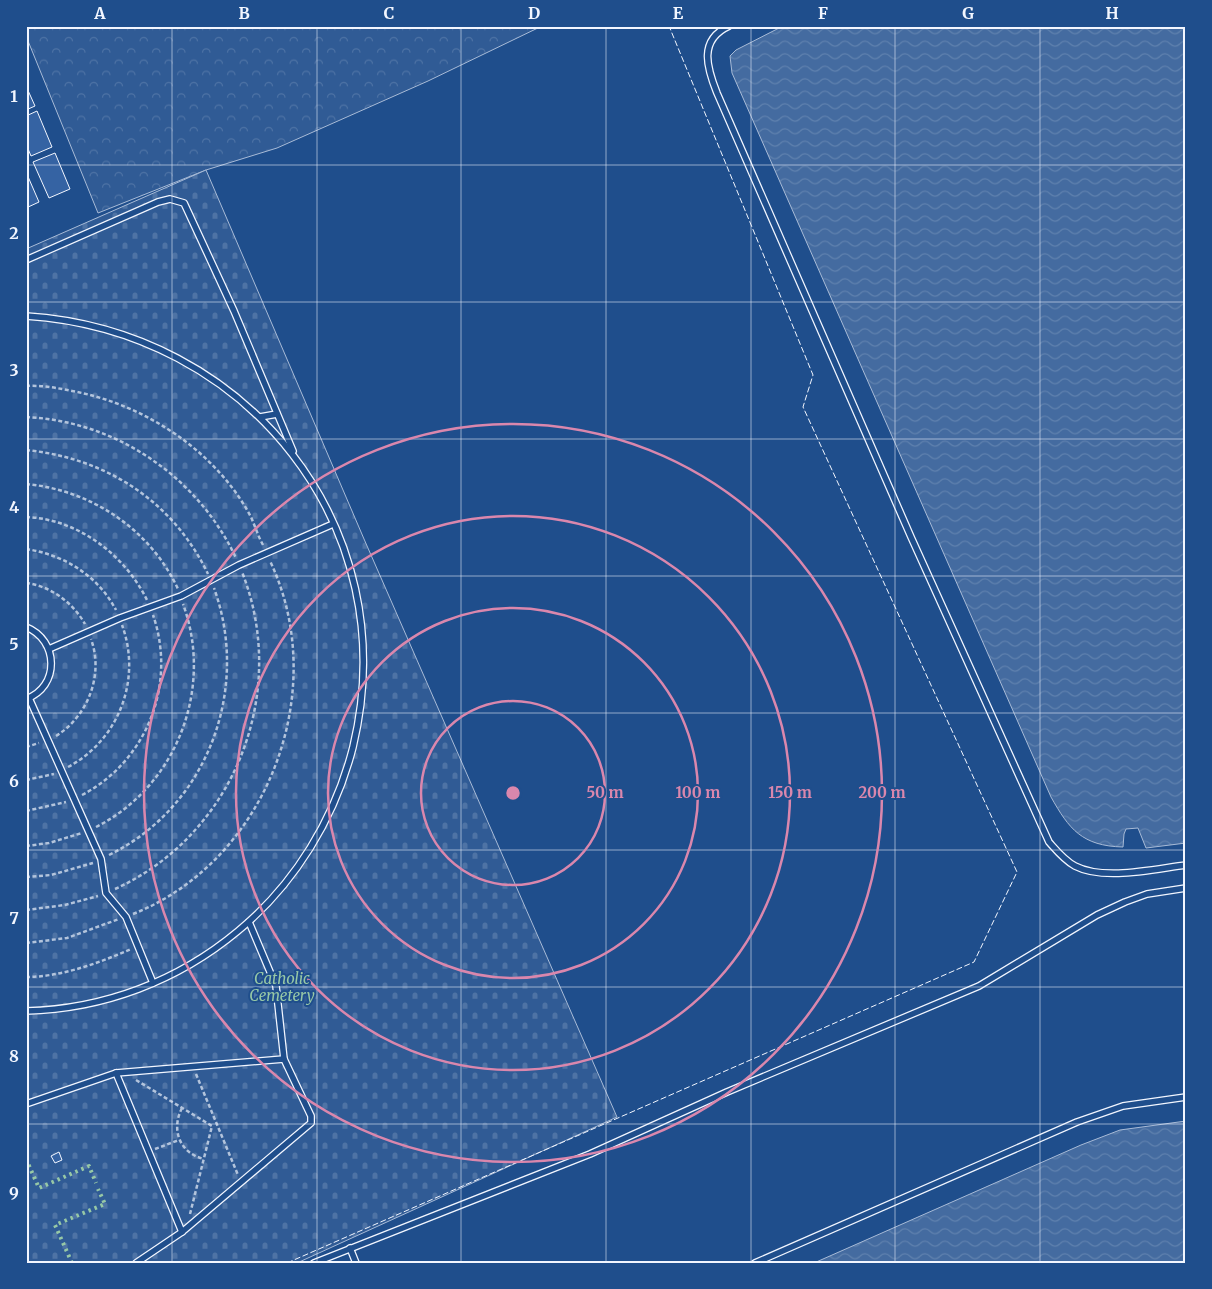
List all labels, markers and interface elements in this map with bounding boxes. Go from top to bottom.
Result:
text: A [93,3,106,23]
text: B [238,3,250,23]
text: C [384,3,394,23]
text: D [528,3,540,23]
text: E [673,3,684,23]
text: F [818,3,828,23]
text: G [962,3,974,23]
text: H [1105,3,1119,23]
text: 1 [10,86,18,106]
text: 2 [9,223,19,243]
text: 3 [9,360,19,380]
text: 4 [9,497,19,517]
text: 5 [9,634,19,654]
text: 6 [9,771,19,791]
text: 50 m [586,783,624,802]
text: 100 m [676,783,720,802]
text: 150 m [768,783,812,802]
text: 200 m [858,783,906,802]
centre of rings [504,784,522,802]
text: 7 [9,908,19,928]
park label: Catholic Cemetery [249,969,315,1005]
text: 8 [9,1046,19,1066]
text: 9 [9,1183,19,1203]

